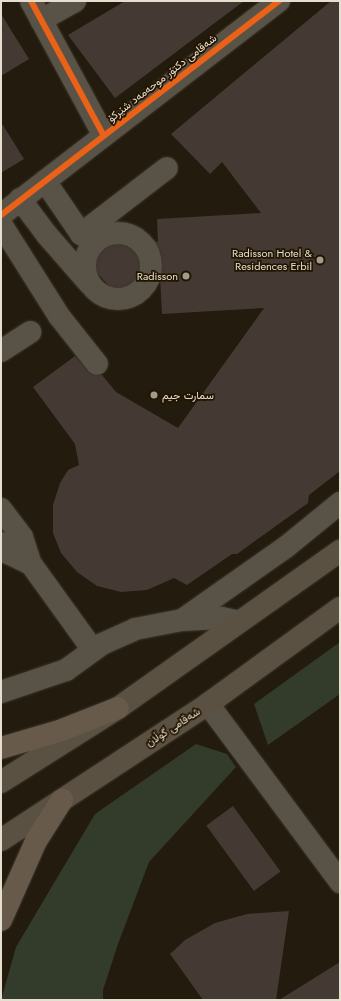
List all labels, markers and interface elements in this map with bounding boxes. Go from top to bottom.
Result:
street label: شەقامی دکتۆر موحەمەد شێرکۆ [105,31,219,125]
place label: Radisson Hotel & Residences Erbil [232,247,312,273]
marker: Radisson Hotel & Residences Erbil [315,255,325,265]
place label: Radisson [137,269,178,283]
marker: Radisson [181,271,191,281]
place label: سمارت جیم [162,388,214,402]
marker: سمارت جیم [149,390,159,400]
street label: شەقامی گوڵان [143,705,203,749]

